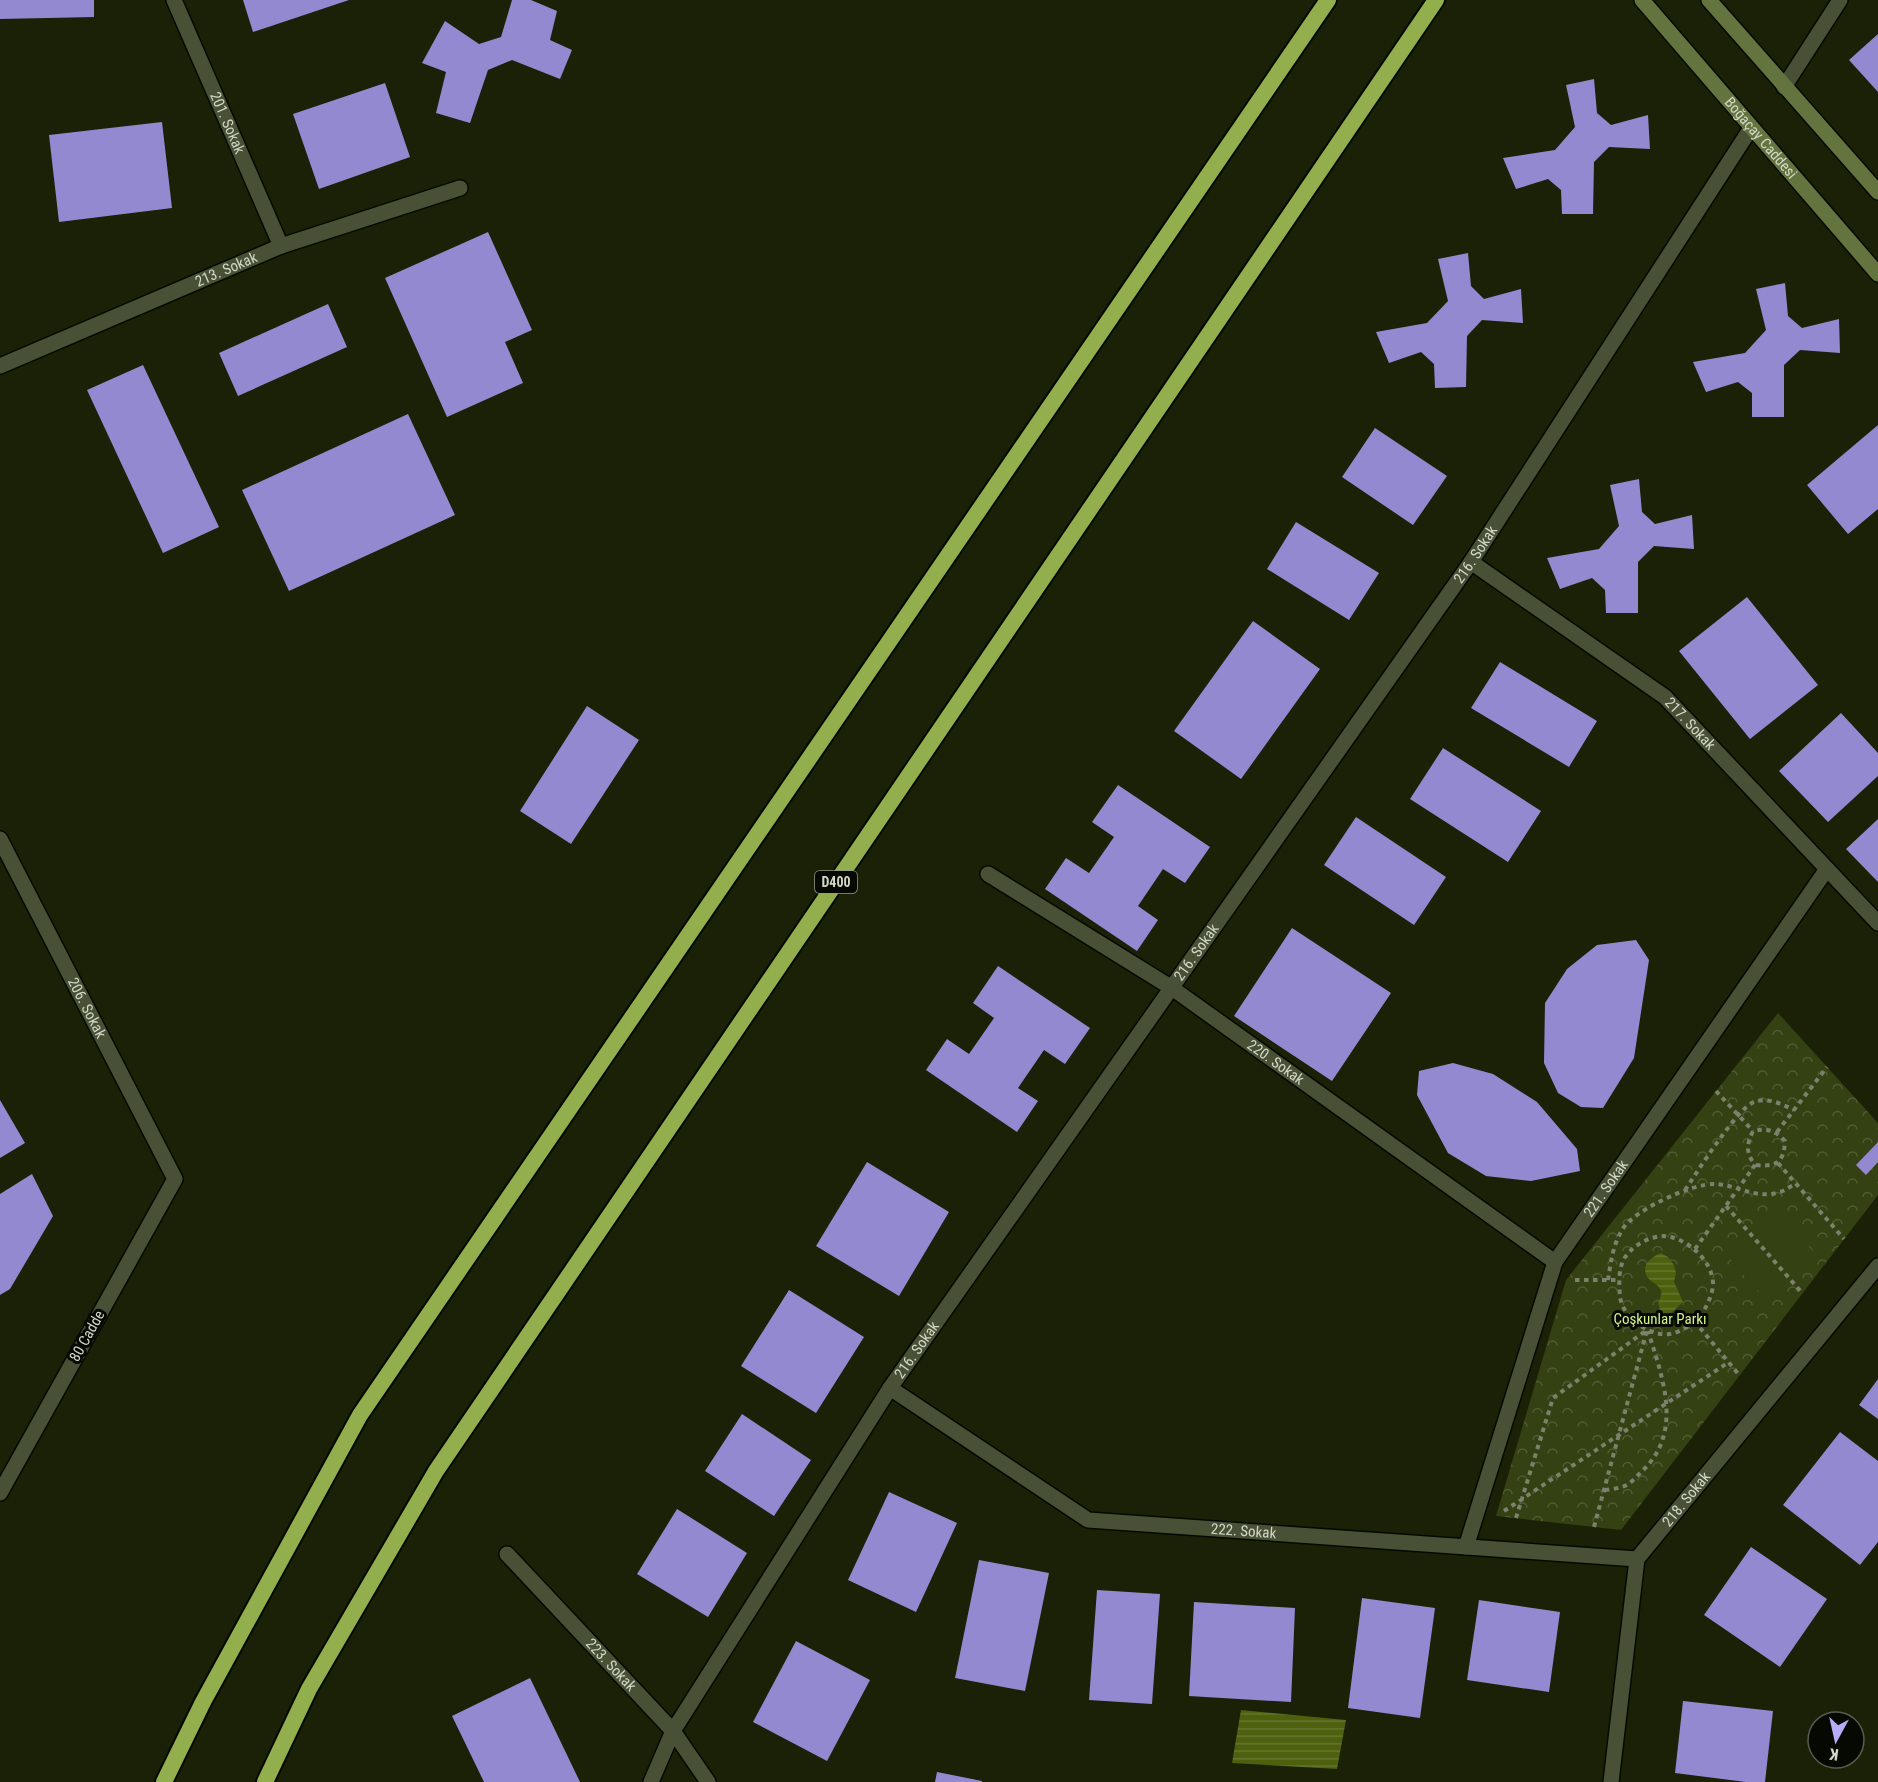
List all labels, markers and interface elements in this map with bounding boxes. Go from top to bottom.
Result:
street label: 201. Sokak [206,89,249,157]
street label: Boğaçay Caddesi [1721,93,1801,182]
street label: 213. Sokak [193,248,260,291]
street label: 216. Sokak [1450,522,1501,587]
street label: 217. Sokak [1661,694,1719,754]
road number: D400 [815,871,857,893]
street label: 216. Sokak [1170,920,1223,984]
street label: 206. Sokak [64,975,110,1041]
street label: 220. Sokak [1244,1036,1308,1089]
street label: 221. Sokak [1580,1156,1632,1221]
street label: 80 Cadde [66,1307,108,1365]
park label: Çoşkunlar Parkı [1613,1310,1707,1328]
street label: 216. Sokak [891,1318,943,1382]
street label: 218. Sokak [1658,1468,1714,1530]
street label: 222. Sokak [1210,1520,1277,1542]
street label: 223. Sokak [582,1635,640,1695]
north arrow [1806,1710,1866,1770]
text: K [1828,1744,1840,1764]

